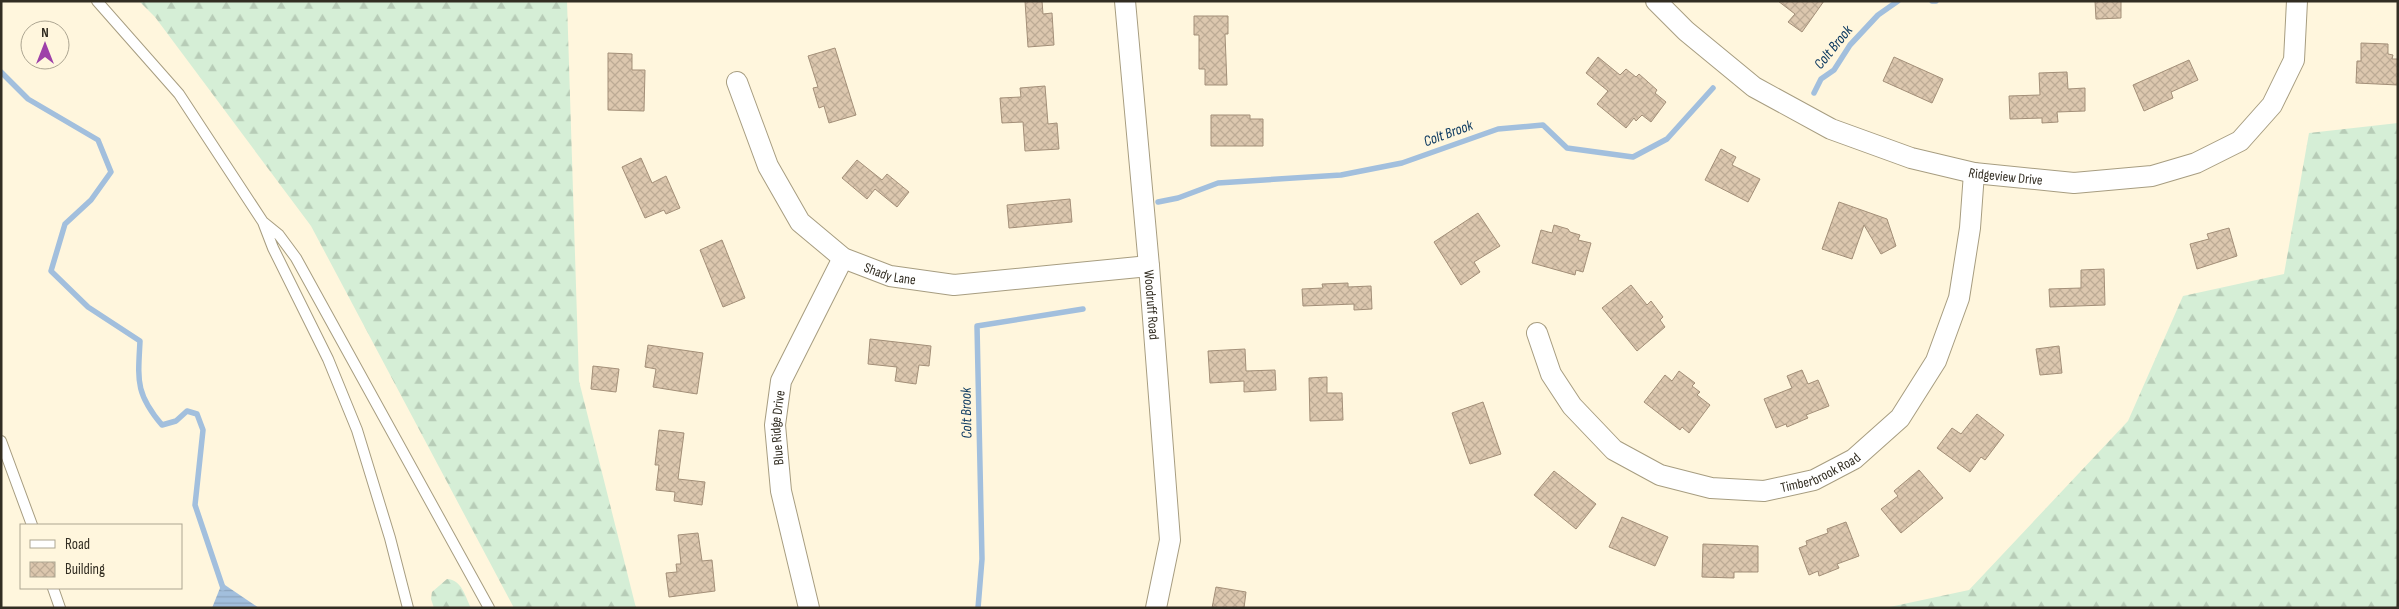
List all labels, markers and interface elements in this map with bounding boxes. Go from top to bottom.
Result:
north arrow [20,20,70,70]
water label: Colt Brook [1810,21,1857,73]
text: N [41,24,49,41]
water label: Colt Brook [1421,116,1476,151]
street label: Ridgeview Drive [1967,164,2043,189]
street label: Shady Lane [862,259,917,289]
street label: Woodruff Road [1140,269,1163,340]
water label: Colt Brook [957,387,976,439]
street label: Blue Ridge Drive [767,389,789,466]
street label: Timberbrook Road [1779,449,1864,496]
legend [20,524,182,589]
text: Road [65,535,90,554]
text: Building [65,560,105,579]

